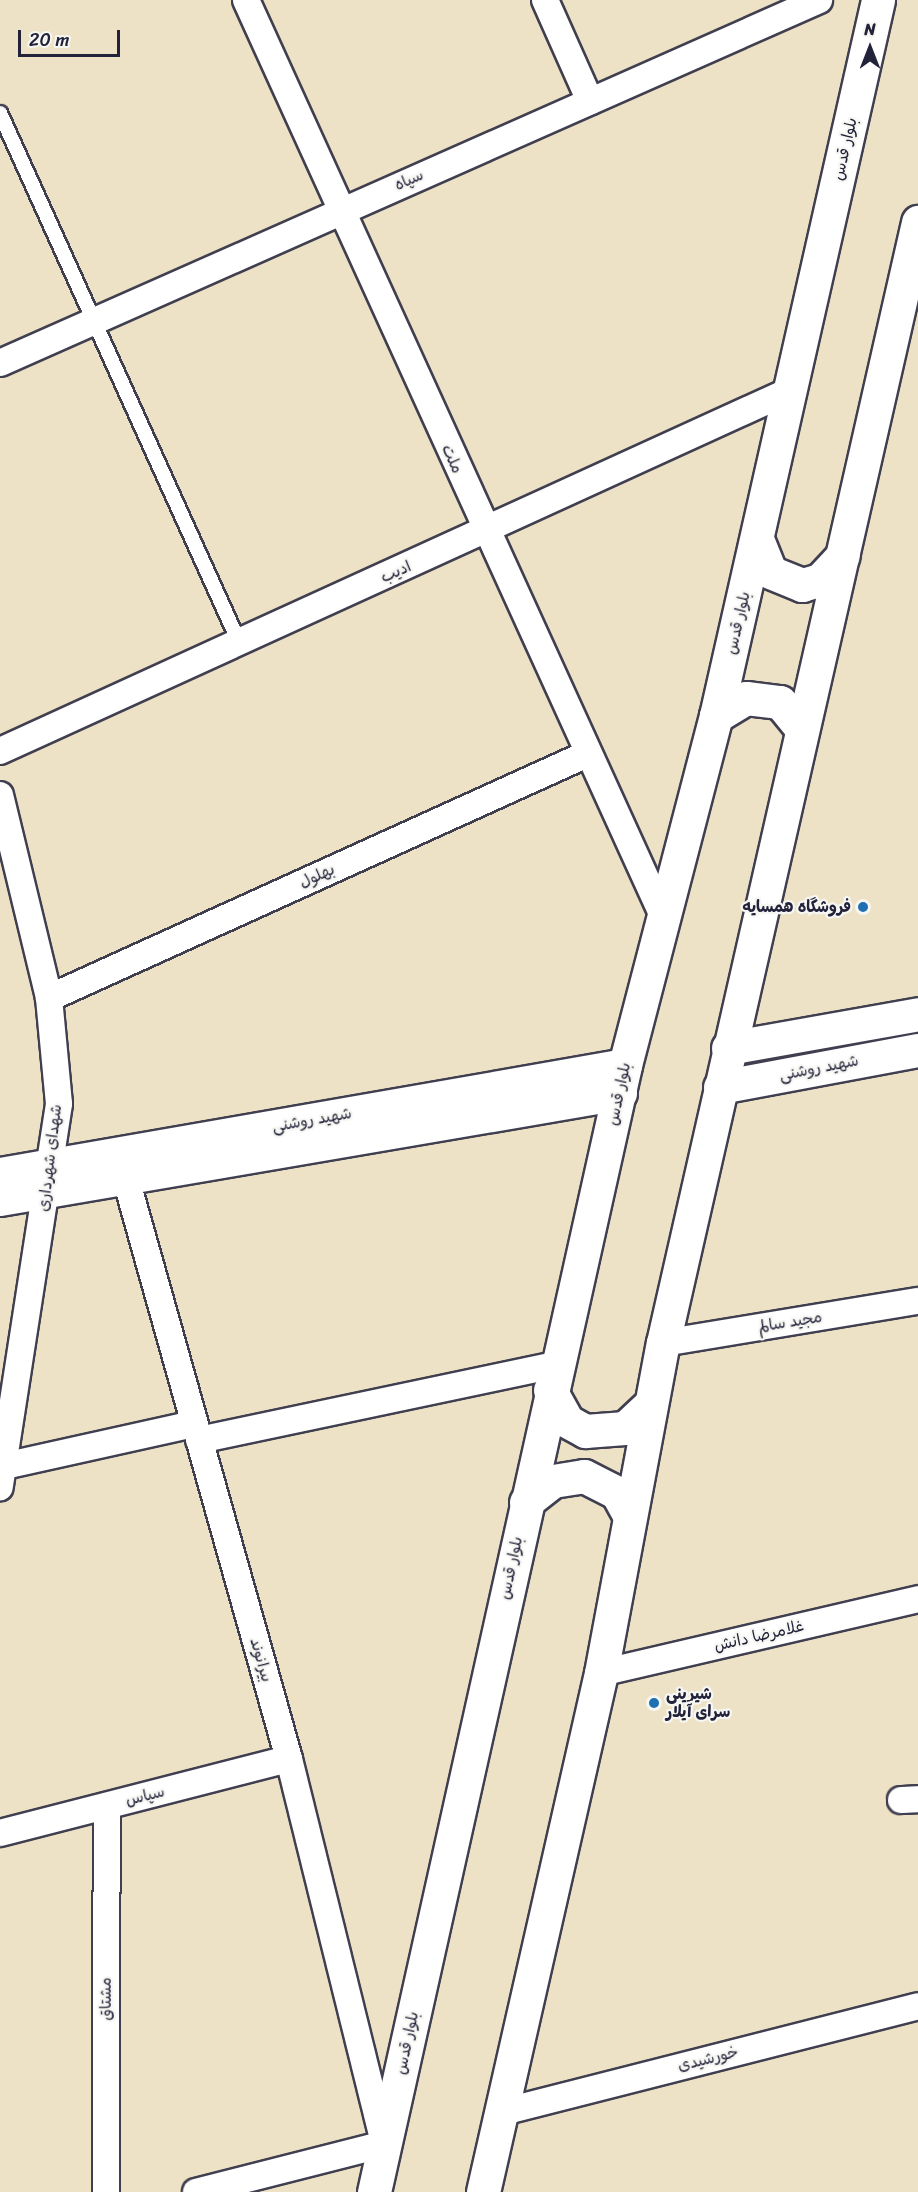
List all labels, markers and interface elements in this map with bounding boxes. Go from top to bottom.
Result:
text: N [864,15,876,44]
scale bar [21,18,123,56]
north arrow [840,18,900,78]
text: 20 m [29,24,69,56]
street label: بلوار قدس [828,116,862,182]
street label: سپاه [392,165,426,195]
street label: ملت [437,442,467,476]
street label: ادیب [378,557,414,587]
street label: بلوار قدس [721,590,755,656]
street label: بهلول [296,860,338,892]
place label: فروشگاه همسایه [742,897,851,917]
marker: فروشگاه همسایه [856,900,870,914]
street label: شهید روشنی [778,1051,860,1085]
street label: بلوار قدس [603,1061,635,1127]
street label: شهدای شهرداری [34,1103,66,1213]
street label: شهید روشنی [271,1104,353,1136]
street label: مجید سالم [757,1307,823,1337]
street label: بلوار قدس [495,1535,527,1601]
street label: غلامرضا دانش [712,1616,806,1656]
street label: بیرانوند [246,1636,276,1684]
place label: شیرینی سرای آیلار [666,1684,730,1722]
marker: شیرینی سرای آیلار [647,1696,661,1710]
street label: سپاس [123,1782,167,1810]
street label: مشتاق [96,1977,116,2021]
street label: بلوار قدس [391,2010,423,2076]
street label: خورشیدی [676,2042,740,2076]

